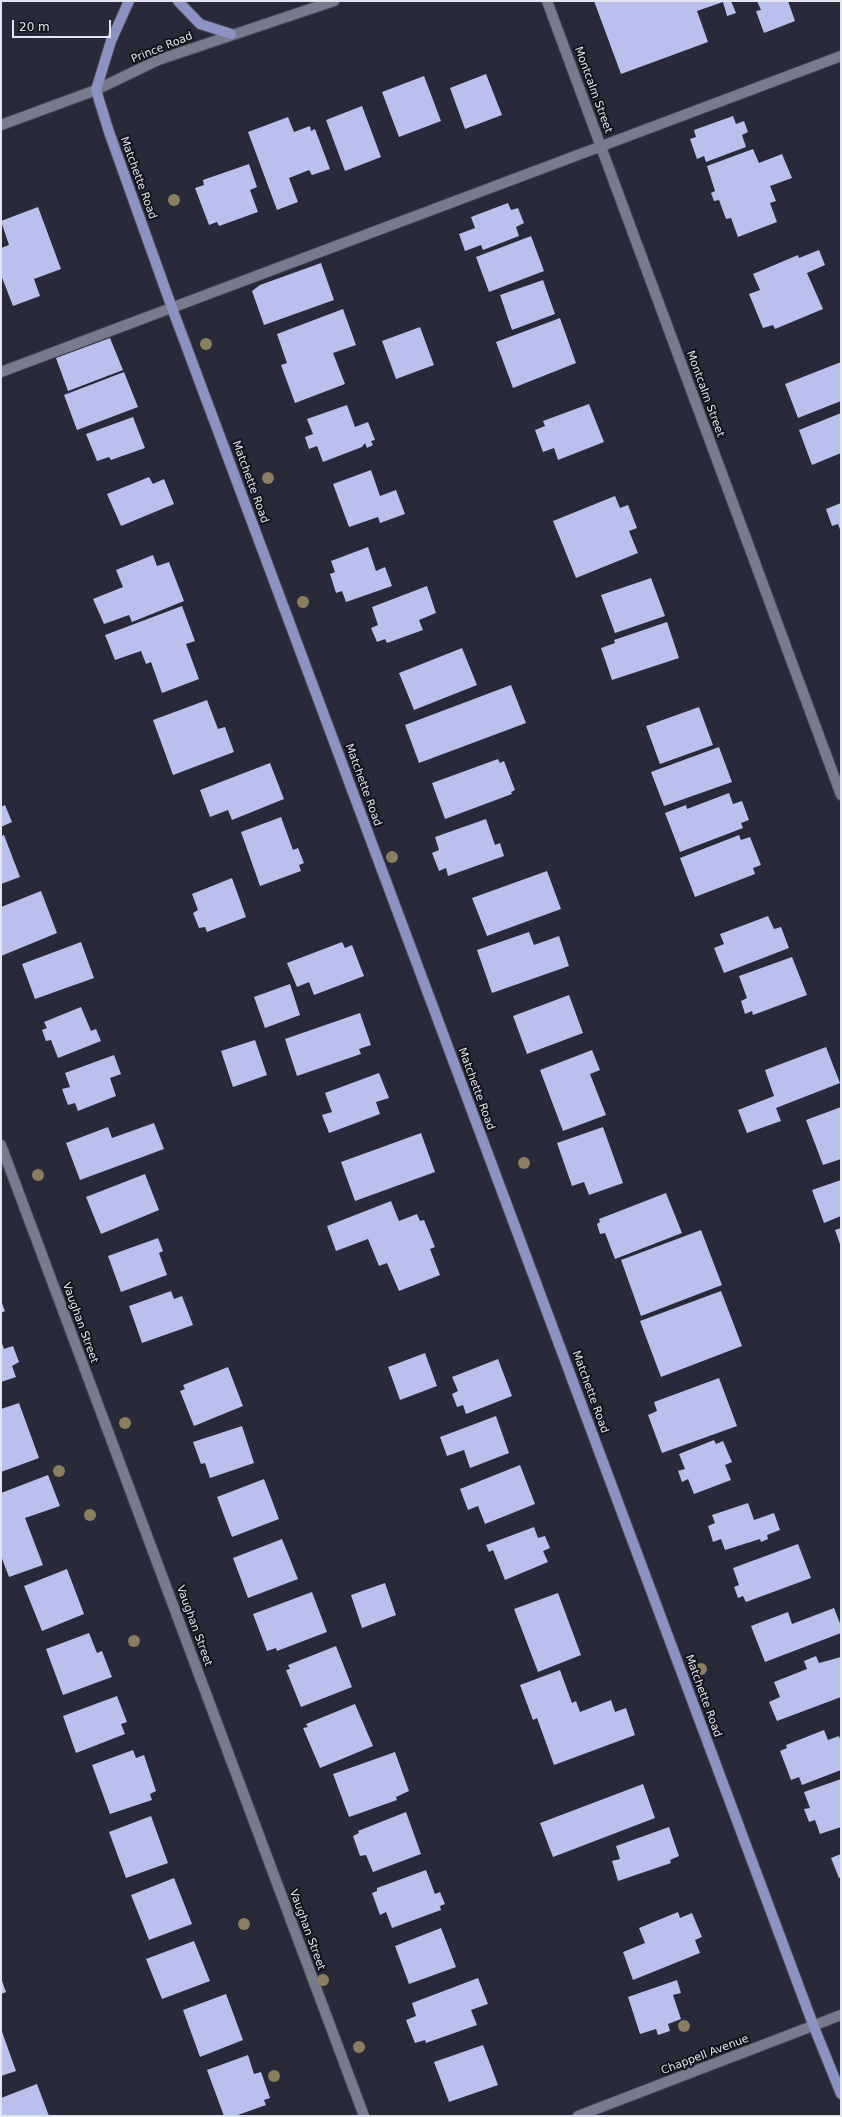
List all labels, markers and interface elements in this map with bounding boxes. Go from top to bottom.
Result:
scale bar [14,12,113,38]
text: 20 m [19,20,50,34]
street label: Prince Road [129,30,195,66]
street label: Montcalm Street [571,45,615,135]
street label: Matchette Road [117,135,159,221]
street label: Montcalm Street [683,349,727,439]
street label: Matchette Road [229,439,271,525]
street label: Matchette Road [342,742,384,828]
street label: Matchette Road [455,1046,497,1132]
street label: Vaughan Street [59,1281,101,1365]
street label: Matchette Road [569,1349,611,1435]
street label: Vaughan Street [173,1584,215,1668]
street label: Matchette Road [682,1653,724,1739]
street label: Vaughan Street [286,1888,328,1972]
street label: Chappell Avenue [659,2032,751,2078]

